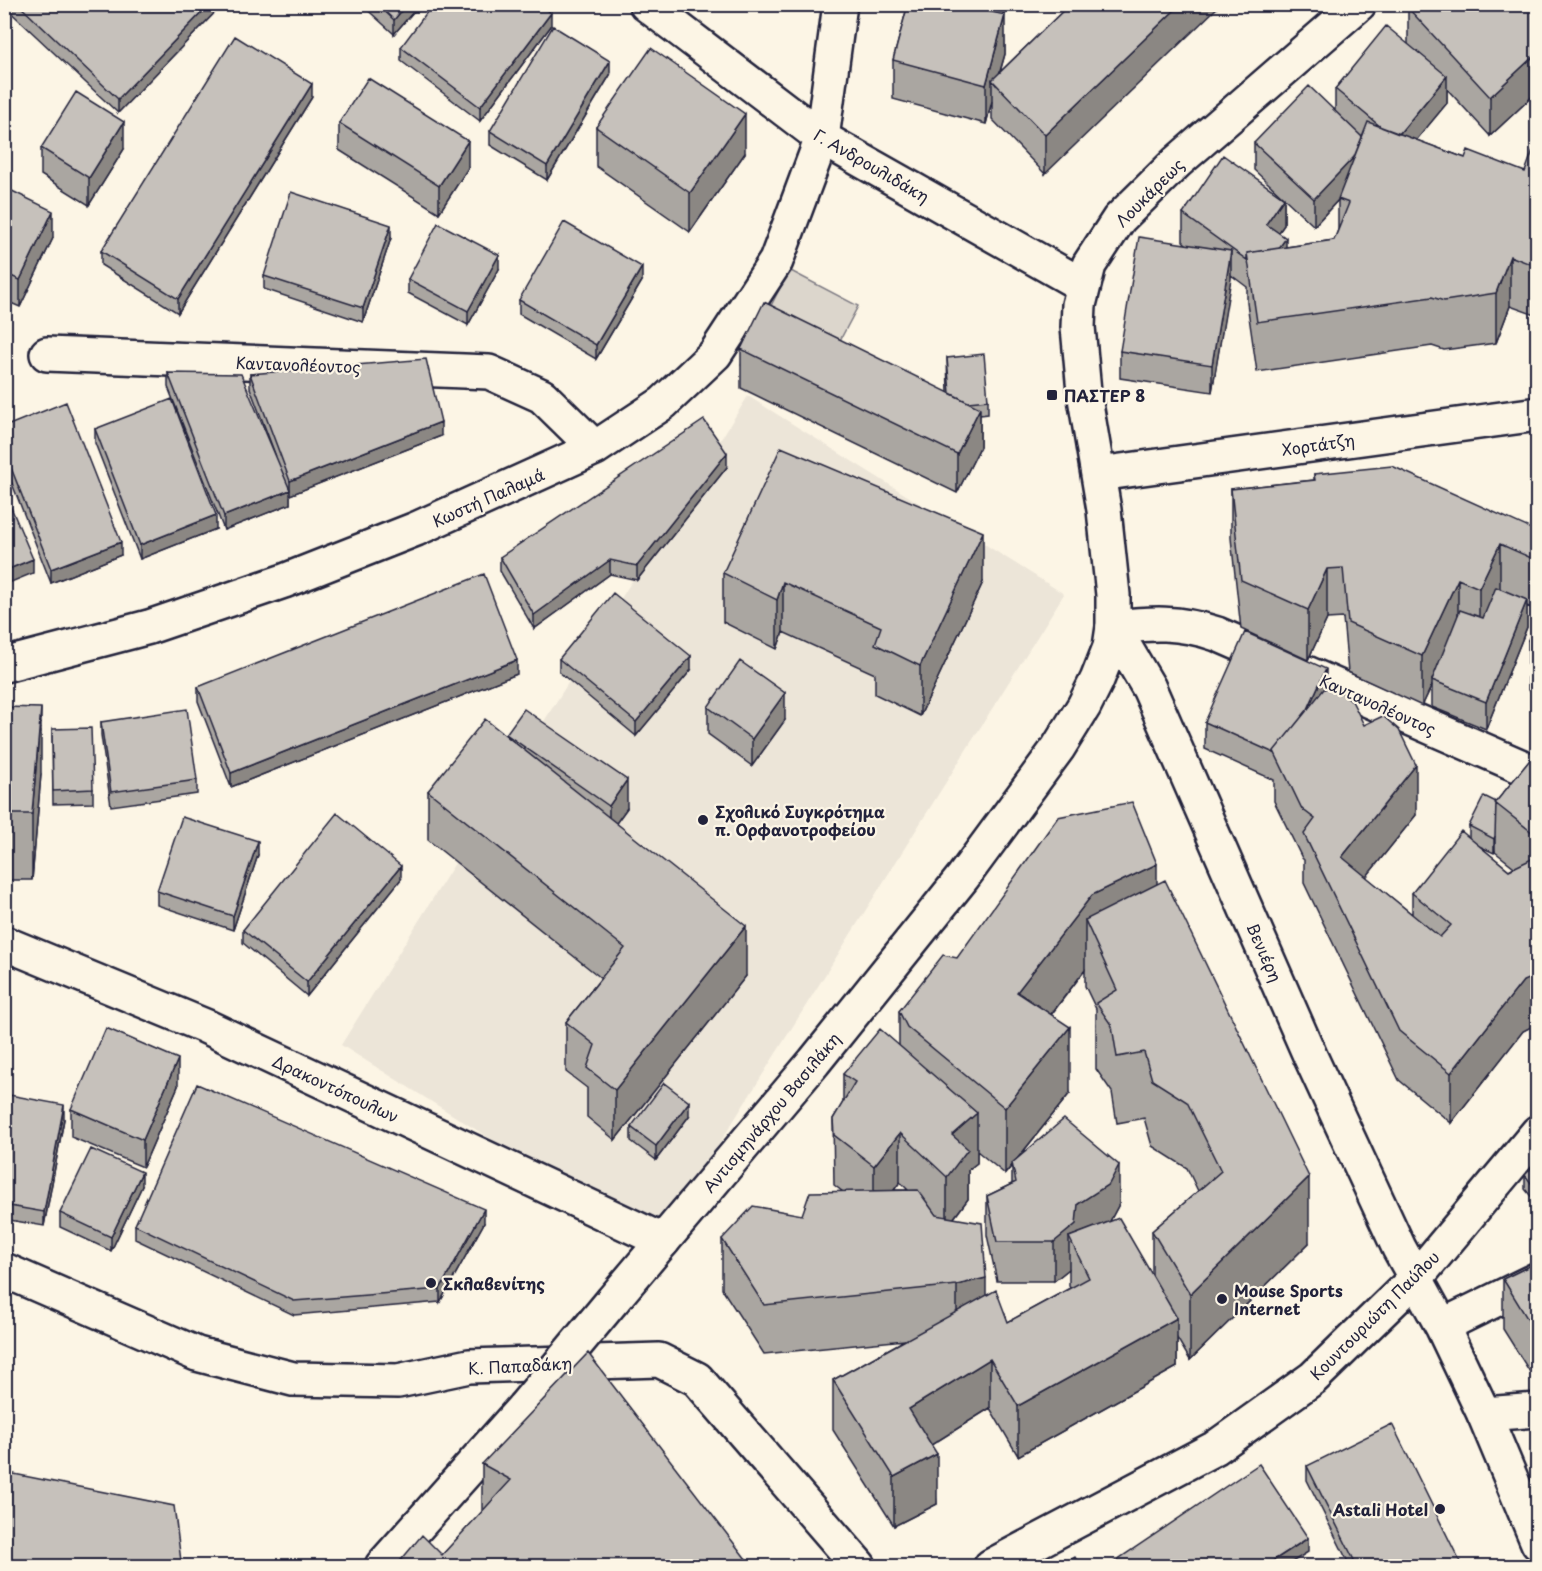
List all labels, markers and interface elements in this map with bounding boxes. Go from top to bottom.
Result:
street label: Γ. Ανδρουλιδάκη [810,122,934,208]
street label: Λουκάρεως [1109,152,1189,232]
street label: Καντανολέοντος [235,350,361,378]
place label: ΠΑΣΤΕΡ 8 [1064,383,1145,407]
marker: ΠΑΣΤΕΡ 8 [1045,388,1059,402]
street label: Χορτάτζη [1280,427,1356,461]
street label: Κωστή Παλαμά [428,461,548,533]
street label: Καντανολέοντος [1316,668,1440,740]
place label: Σχολικό Συγκρότημα π. Ορφανοτροφείου [715,799,885,841]
marker: Σχολικό Συγκρότημα π. Ορφανοτροφείου [696,813,710,827]
street label: Βενιέρη [1241,919,1289,985]
street label: Αντισμηνάρχου Βασιλάκη [697,1027,845,1197]
street label: Δρακοντόπουλων [269,1048,403,1128]
street label: Κουντουριώτη Παύλου [1304,1245,1444,1385]
place label: Σκλαβενίτης [443,1271,545,1295]
marker: Σκλαβενίτης [424,1276,438,1290]
place label: Mouse Sports Internet [1234,1278,1343,1320]
marker: Mouse Sports Internet [1215,1292,1229,1306]
street label: Κ. Παπαδάκη [467,1350,573,1380]
place label: Astali Hotel [1332,1497,1428,1521]
marker: Astali Hotel [1433,1502,1447,1516]

